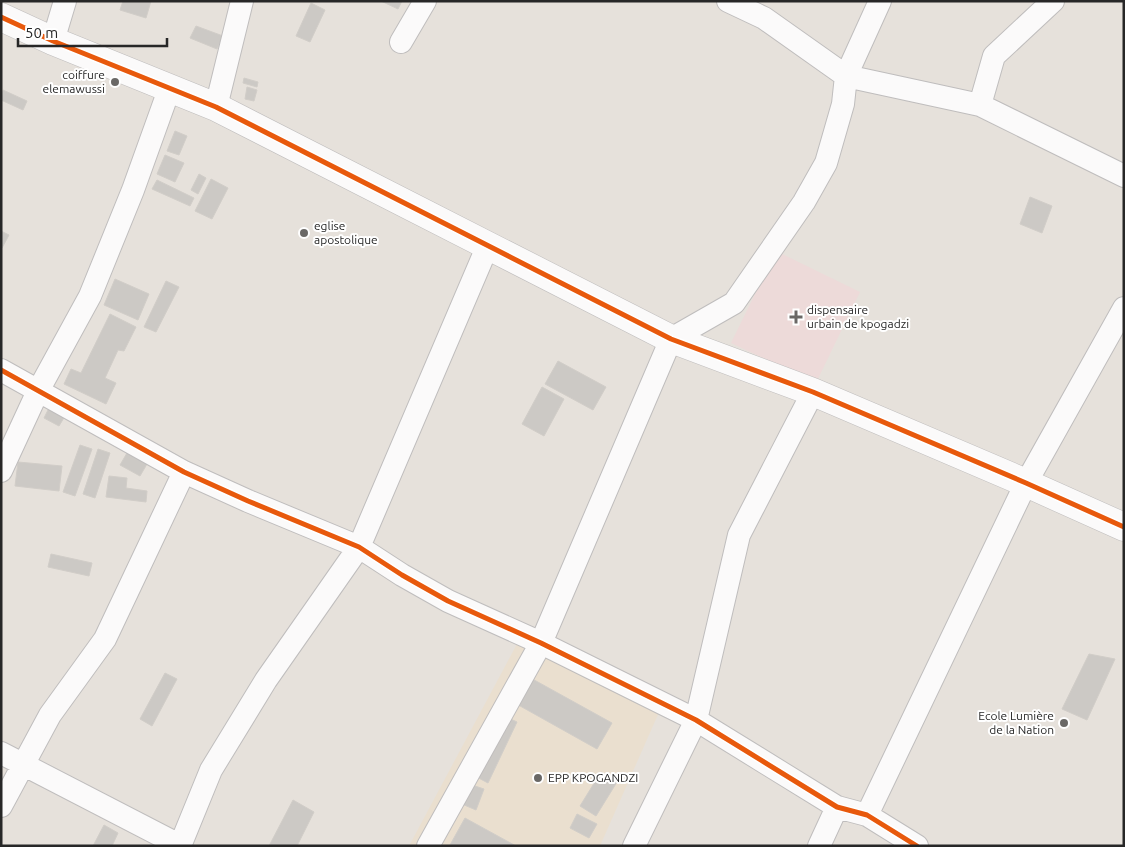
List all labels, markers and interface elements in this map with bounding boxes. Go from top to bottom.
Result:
scale bar [18,15,166,47]
text: 50 m [25,24,58,41]
place label: coiffure elemawussi [43,68,105,95]
marker: coiffure elemawussi [109,76,121,88]
place label: eglise apostolique [314,219,378,246]
marker: eglise apostolique [298,227,310,239]
place label: dispensaire urbain de kpogadzi [807,303,909,330]
marker: dispensaire urbain de kpogadzi [789,310,803,324]
place label: Ecole Lumière de la Nation [978,709,1054,736]
marker: Ecole Lumière de la Nation [1058,717,1070,729]
place label: EPP KPOGANDZI [548,771,638,784]
marker: EPP KPOGANDZI [532,772,544,784]

